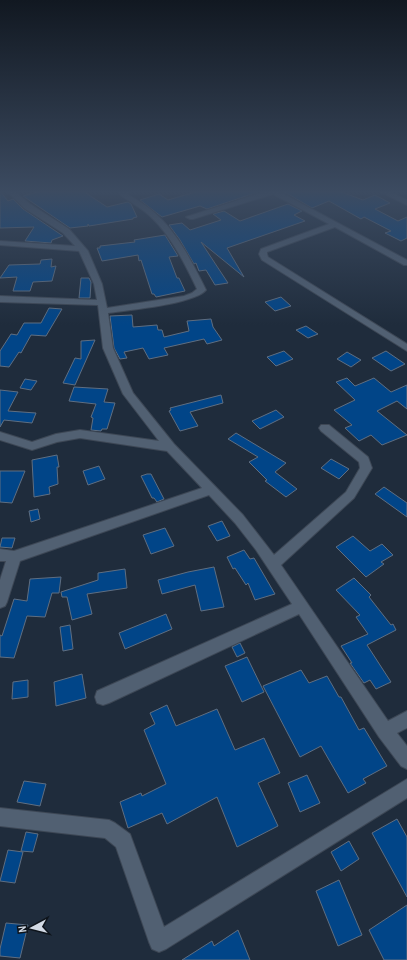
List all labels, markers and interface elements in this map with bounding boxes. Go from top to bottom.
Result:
north arrow [12,908,52,948]
text: N [15,925,29,933]

